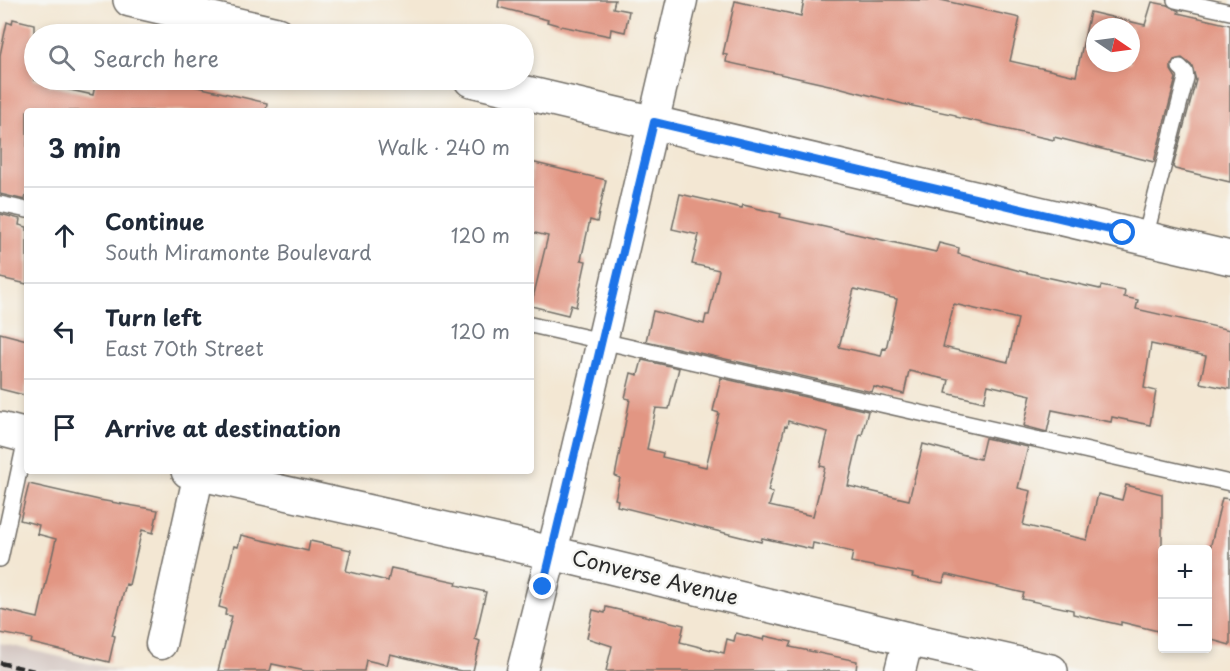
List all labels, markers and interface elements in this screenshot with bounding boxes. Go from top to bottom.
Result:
north arrow [1086,18,1140,72]
search box [24,24,534,90]
icon: search [45,41,78,74]
text: Search here [93,41,219,74]
text: 3 min [48,128,121,167]
text: Walk · 240 m [377,132,510,162]
text: Continue [105,204,204,237]
icon: ahead [48,219,81,252]
route start [1109,219,1135,245]
text: 120 m [451,220,510,250]
text: South Miramonte Boulevard [105,237,372,267]
text: Turn left [105,300,202,333]
icon: left [48,315,81,348]
text: 120 m [451,316,510,346]
text: East 70th Street [105,333,264,363]
icon: arrive [48,411,81,444]
text: Arrive at destination [105,411,341,444]
street label: Converse Avenue [569,540,742,612]
map controls [1158,545,1212,653]
button: + [1158,545,1212,599]
route end [529,573,555,599]
button: − [1158,599,1212,653]

